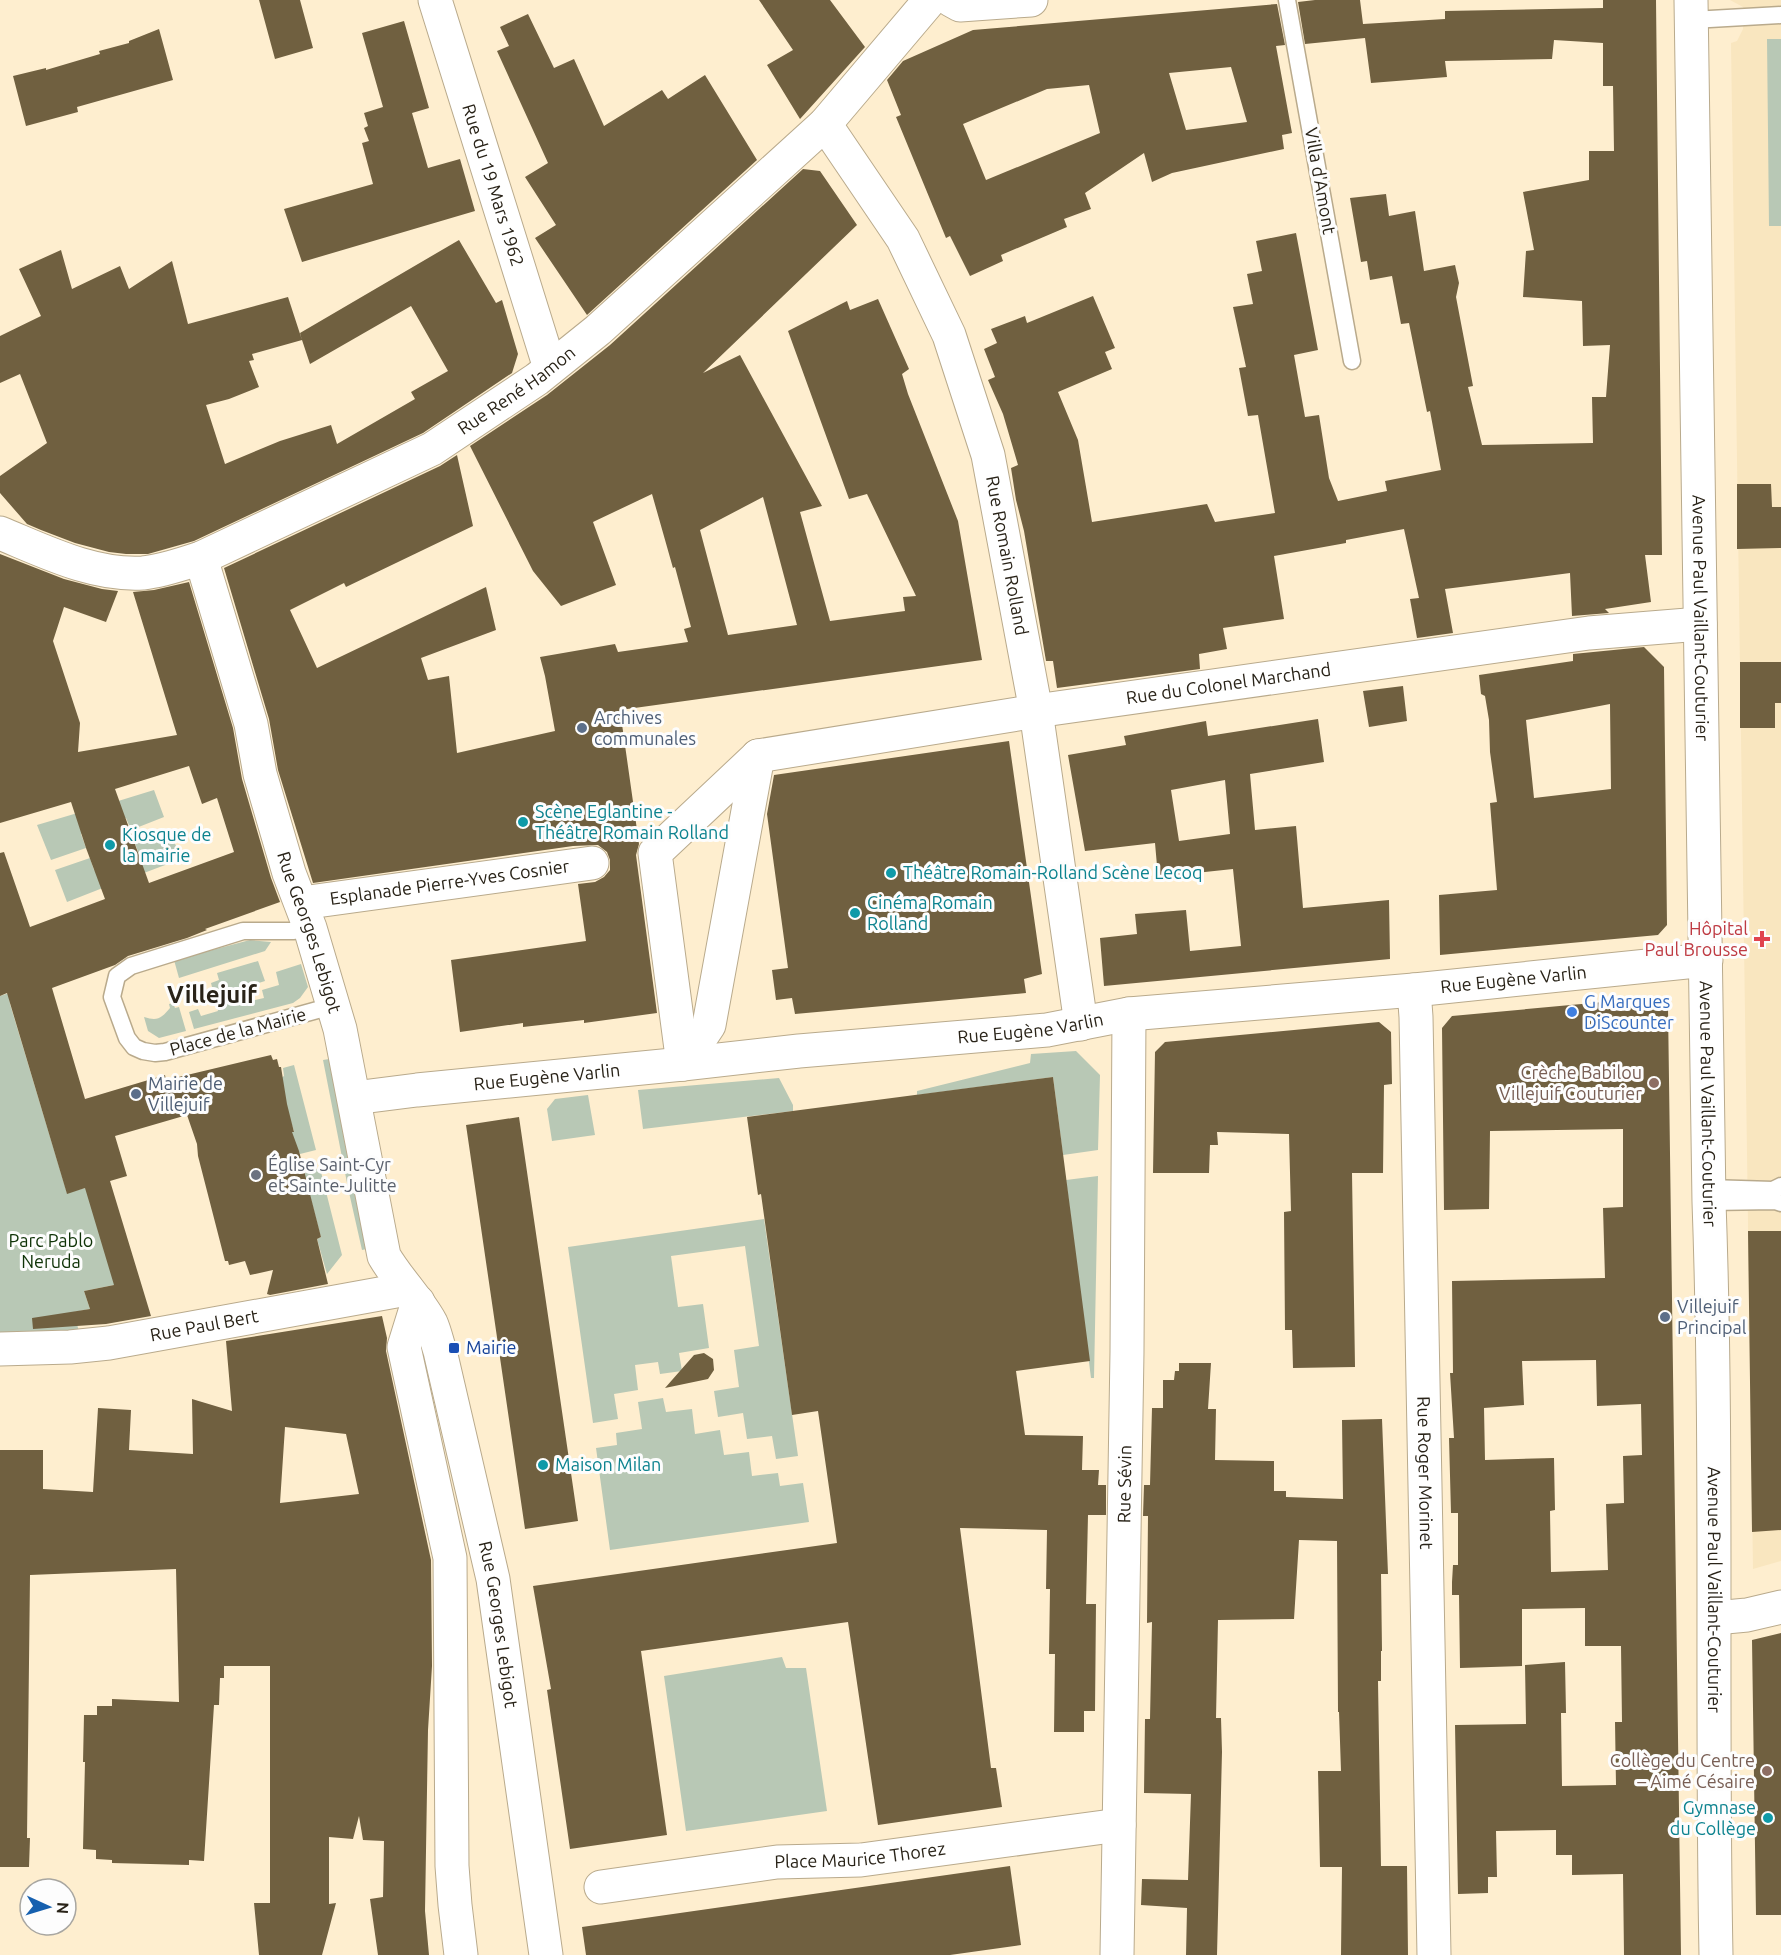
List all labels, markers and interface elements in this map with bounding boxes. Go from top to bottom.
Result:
street label: Rue du 19 Mars 1962 [459,101,529,269]
street label: Villa d'Amont [1302,126,1340,236]
street label: Rue René Hamon [453,342,579,438]
street label: Rue Romain Rolland [983,474,1033,637]
street label: Avenue Paul Vaillant-Couturier [1689,494,1713,742]
street label: Rue du Colonel Marchand [1125,659,1332,707]
place label: Archives communales [594,707,696,748]
marker: Archives communales [575,721,589,735]
place label: Scène Eglantine - Théâtre Romain Rolland [535,801,729,842]
marker: Scène Eglantine - Théâtre Romain Rolland [516,815,530,829]
place label: Kiosque de la mairie [122,824,211,865]
marker: Kiosque de la mairie [103,838,117,852]
street label: Rue Georges Lebigot [274,849,346,1015]
street label: Esplanade Pierre-Yves Cosnier [329,855,571,908]
place label: Théâtre Romain-Rolland Scène Lecoq [903,862,1203,882]
marker: Théâtre Romain-Rolland Scène Lecoq [884,866,898,880]
place label: Cinéma Romain Rolland [867,892,993,933]
marker: Cinéma Romain Rolland [848,906,862,920]
place label: Hôpital Paul Brousse [1644,918,1748,959]
marker: Hôpital Paul Brousse [1753,930,1771,948]
street label: Rue Eugène Varlin [1439,961,1588,996]
street label: Avenue Paul Vaillant-Couturier [1697,980,1721,1228]
district label: Villejuif [167,981,258,1008]
place label: G Marques DiScounter [1584,991,1674,1032]
street label: Place de la Mairie [167,1003,308,1059]
marker: G Marques DiScounter [1565,1005,1579,1019]
street label: Rue Eugène Varlin [956,1008,1105,1047]
street label: Rue Eugène Varlin [473,1059,621,1093]
place label: Crèche Babilou Villejuif Couturier [1499,1062,1642,1103]
place label: Mairie de Villejuif [148,1073,223,1114]
marker: Crèche Babilou Villejuif Couturier [1647,1076,1661,1090]
marker: Mairie de Villejuif [129,1087,143,1101]
place label: Église Saint-Cyr et Sainte-Julitte [268,1153,397,1195]
marker: Église Saint-Cyr et Sainte-Julitte [249,1168,263,1182]
park label: Parc Pablo Neruda [9,1230,93,1271]
place label: Villejuif Principal [1677,1296,1747,1337]
street label: Rue Paul Bert [148,1305,260,1344]
marker: Villejuif Principal [1658,1310,1672,1324]
place label: Mairie [466,1337,516,1357]
marker: Mairie [447,1341,461,1355]
street label: Rue Roger Morinet [1414,1396,1437,1550]
street label: Rue Sévin [1113,1445,1134,1523]
place label: Maison Milan [555,1454,661,1474]
marker: Maison Milan [536,1458,550,1472]
street label: Avenue Paul Vaillant-Couturier [1705,1466,1725,1713]
street label: Rue Georges Lebigot [475,1539,522,1709]
place label: Collège du Centre – Aimé Césaire [1610,1750,1755,1791]
marker: Collège du Centre – Aimé Césaire [1760,1764,1774,1778]
place label: Gymnase du Collège [1670,1797,1756,1838]
marker: Gymnase du Collège [1761,1811,1775,1825]
street label: Place Maurice Thorez [774,1838,947,1871]
north arrow [18,1877,78,1937]
text: N [54,1901,72,1915]

